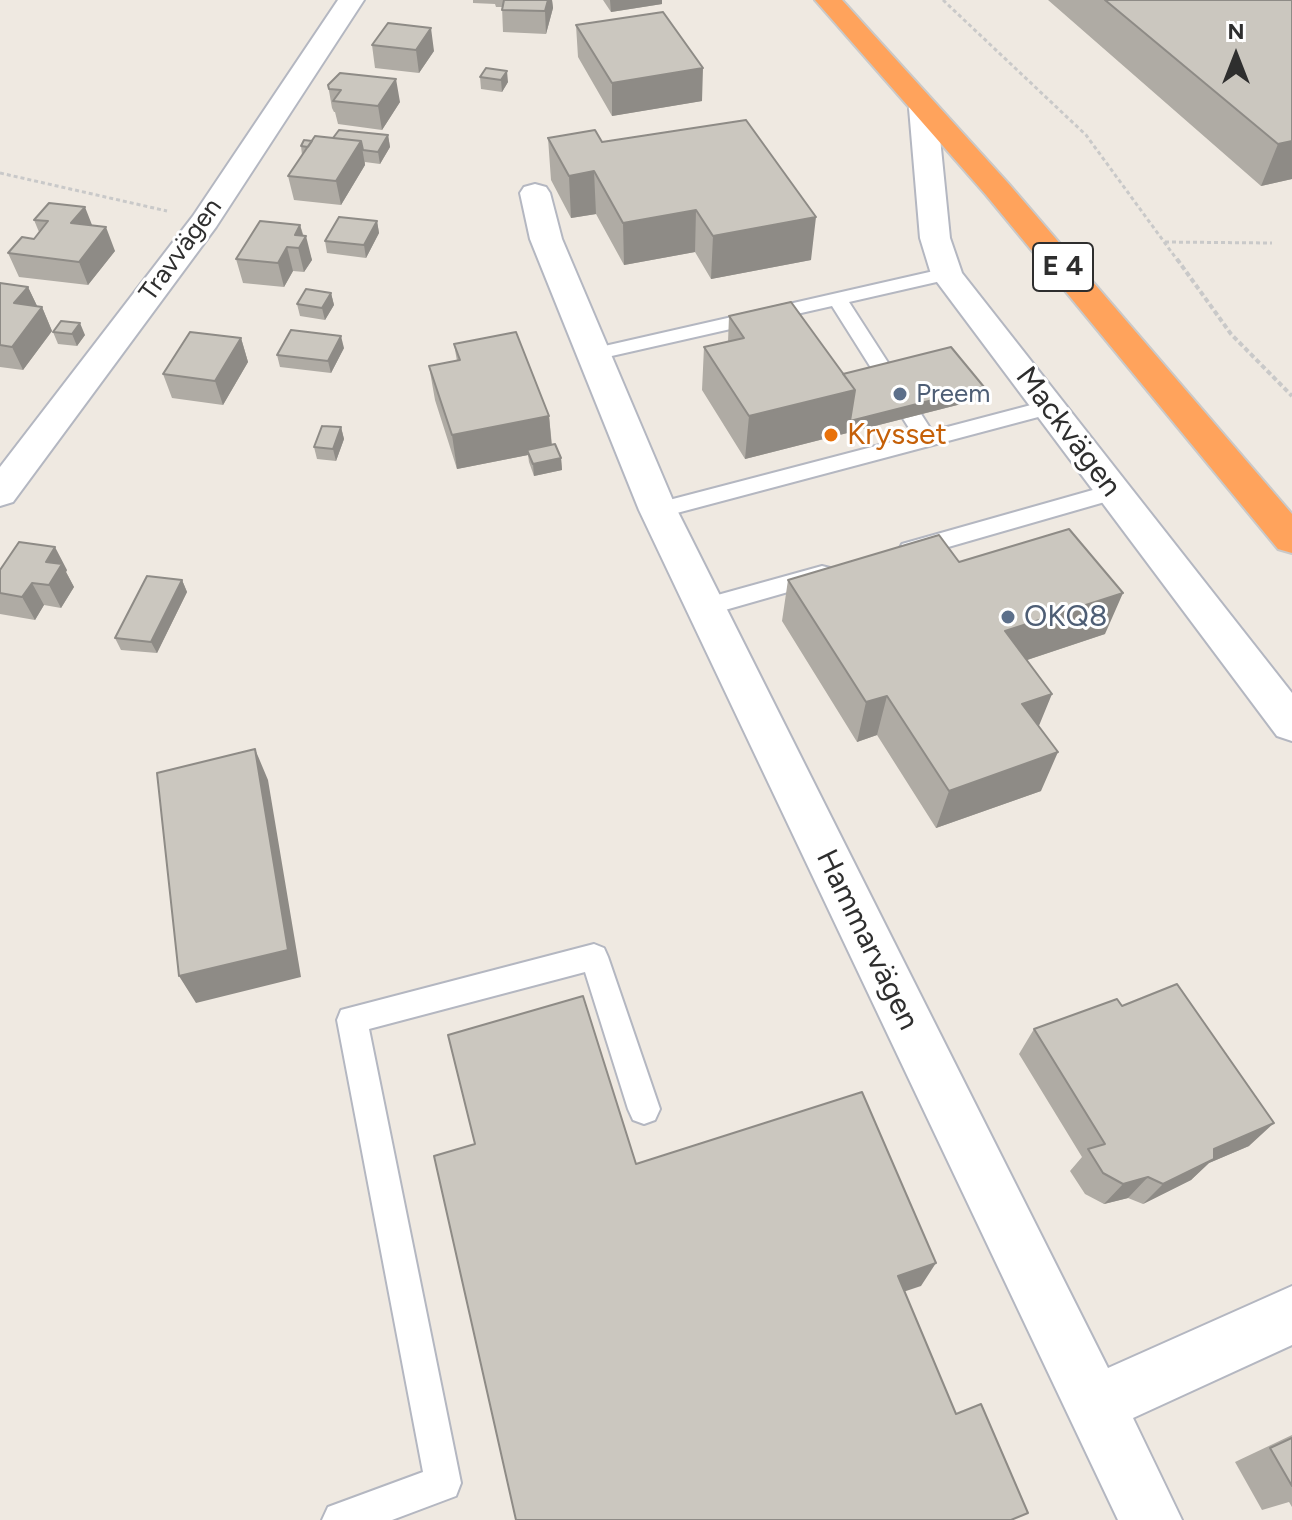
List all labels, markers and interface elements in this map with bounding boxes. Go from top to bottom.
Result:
north arrow [1196,16,1276,96]
text: N [1227,18,1245,45]
street label: Travvägen [133,193,229,307]
road number: E 4 [1033,243,1093,291]
street label: Mackvägen [1008,360,1128,504]
place label: Preem [916,378,990,410]
marker: Preem [891,385,909,403]
place label: Krysset [847,417,947,453]
marker: Krysset [822,426,840,444]
place label: OKQ8 [1024,599,1107,635]
marker: OKQ8 [999,608,1017,626]
street label: Hammarvägen [808,844,926,1036]

